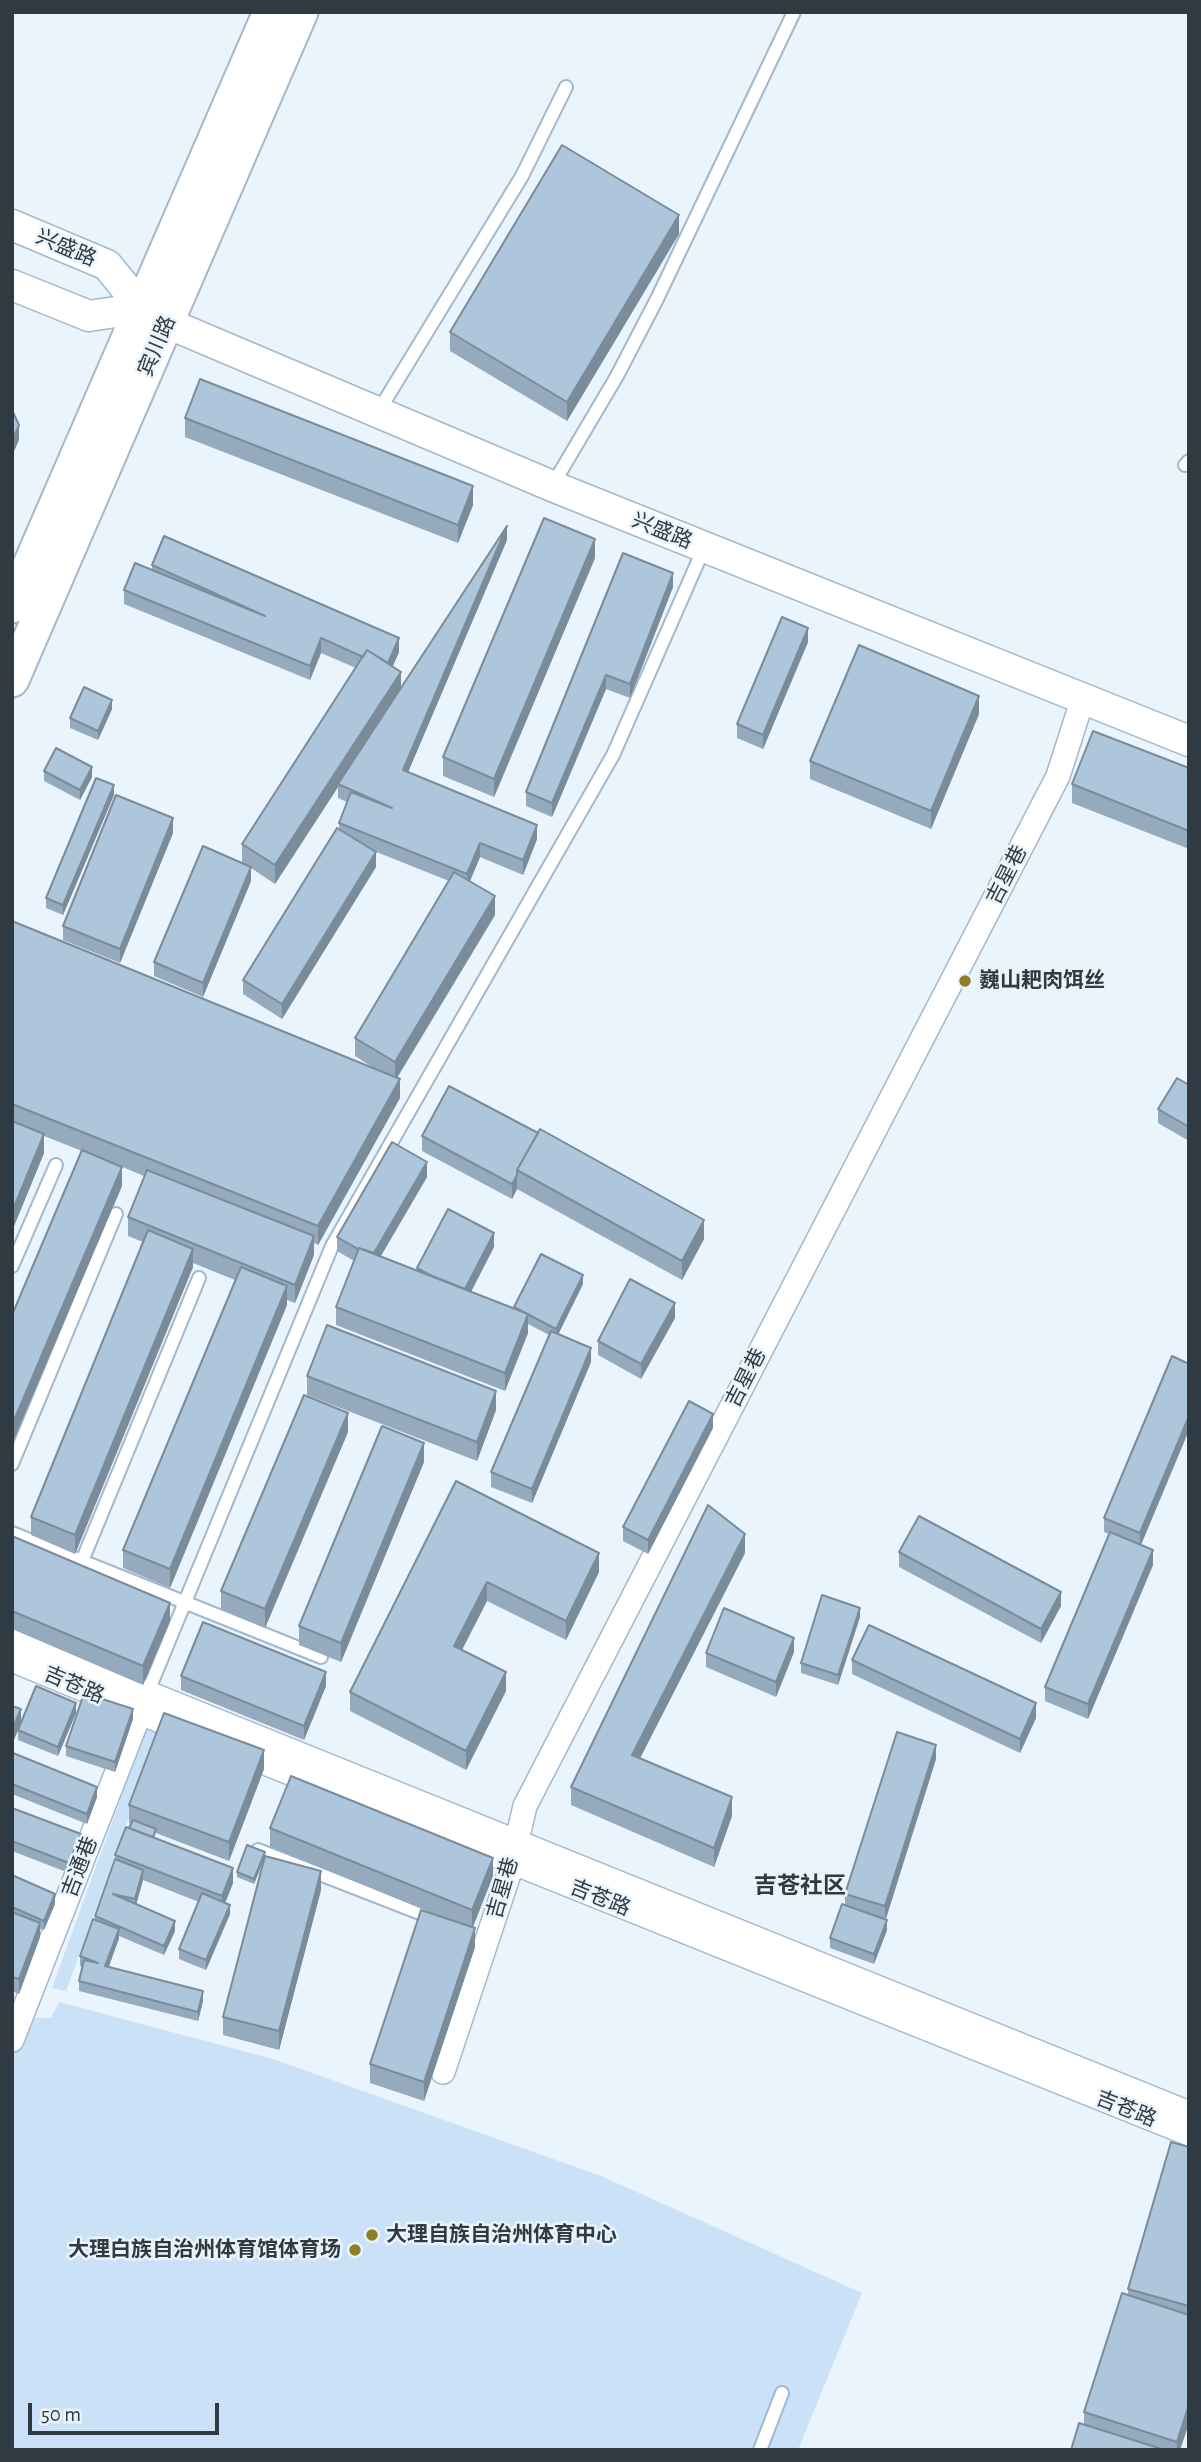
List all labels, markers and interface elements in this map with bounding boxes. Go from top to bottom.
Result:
street label: 兴盛路 [32,224,100,272]
street label: 宾川路 [133,312,181,380]
street label: 兴盛路 [628,508,696,554]
street label: 吉星巷 [981,841,1033,909]
place label: 巍山耙肉饵丝 [979,968,1105,994]
marker: 巍山耙肉饵丝 [957,973,973,989]
street label: 吉星巷 [720,1344,772,1412]
street label: 吉苍路 [40,1661,108,1709]
street label: 吉通巷 [57,1833,103,1901]
street label: 吉星巷 [482,1854,524,1922]
district label: 吉苍社区 [754,1872,846,1900]
street label: 吉苍路 [566,1875,634,1921]
street label: 吉苍路 [1092,2086,1160,2132]
place label: 大理自族自治州体育中心 [386,2222,617,2248]
marker: 大理自族自治州体育中心 [364,2227,380,2243]
place label: 大理白族自治州体育馆体育场 [68,2237,341,2263]
marker: 大理白族自治州体育馆体育场 [347,2242,363,2258]
scale bar [32,2388,222,2432]
text: 50 m [41,2404,81,2425]

